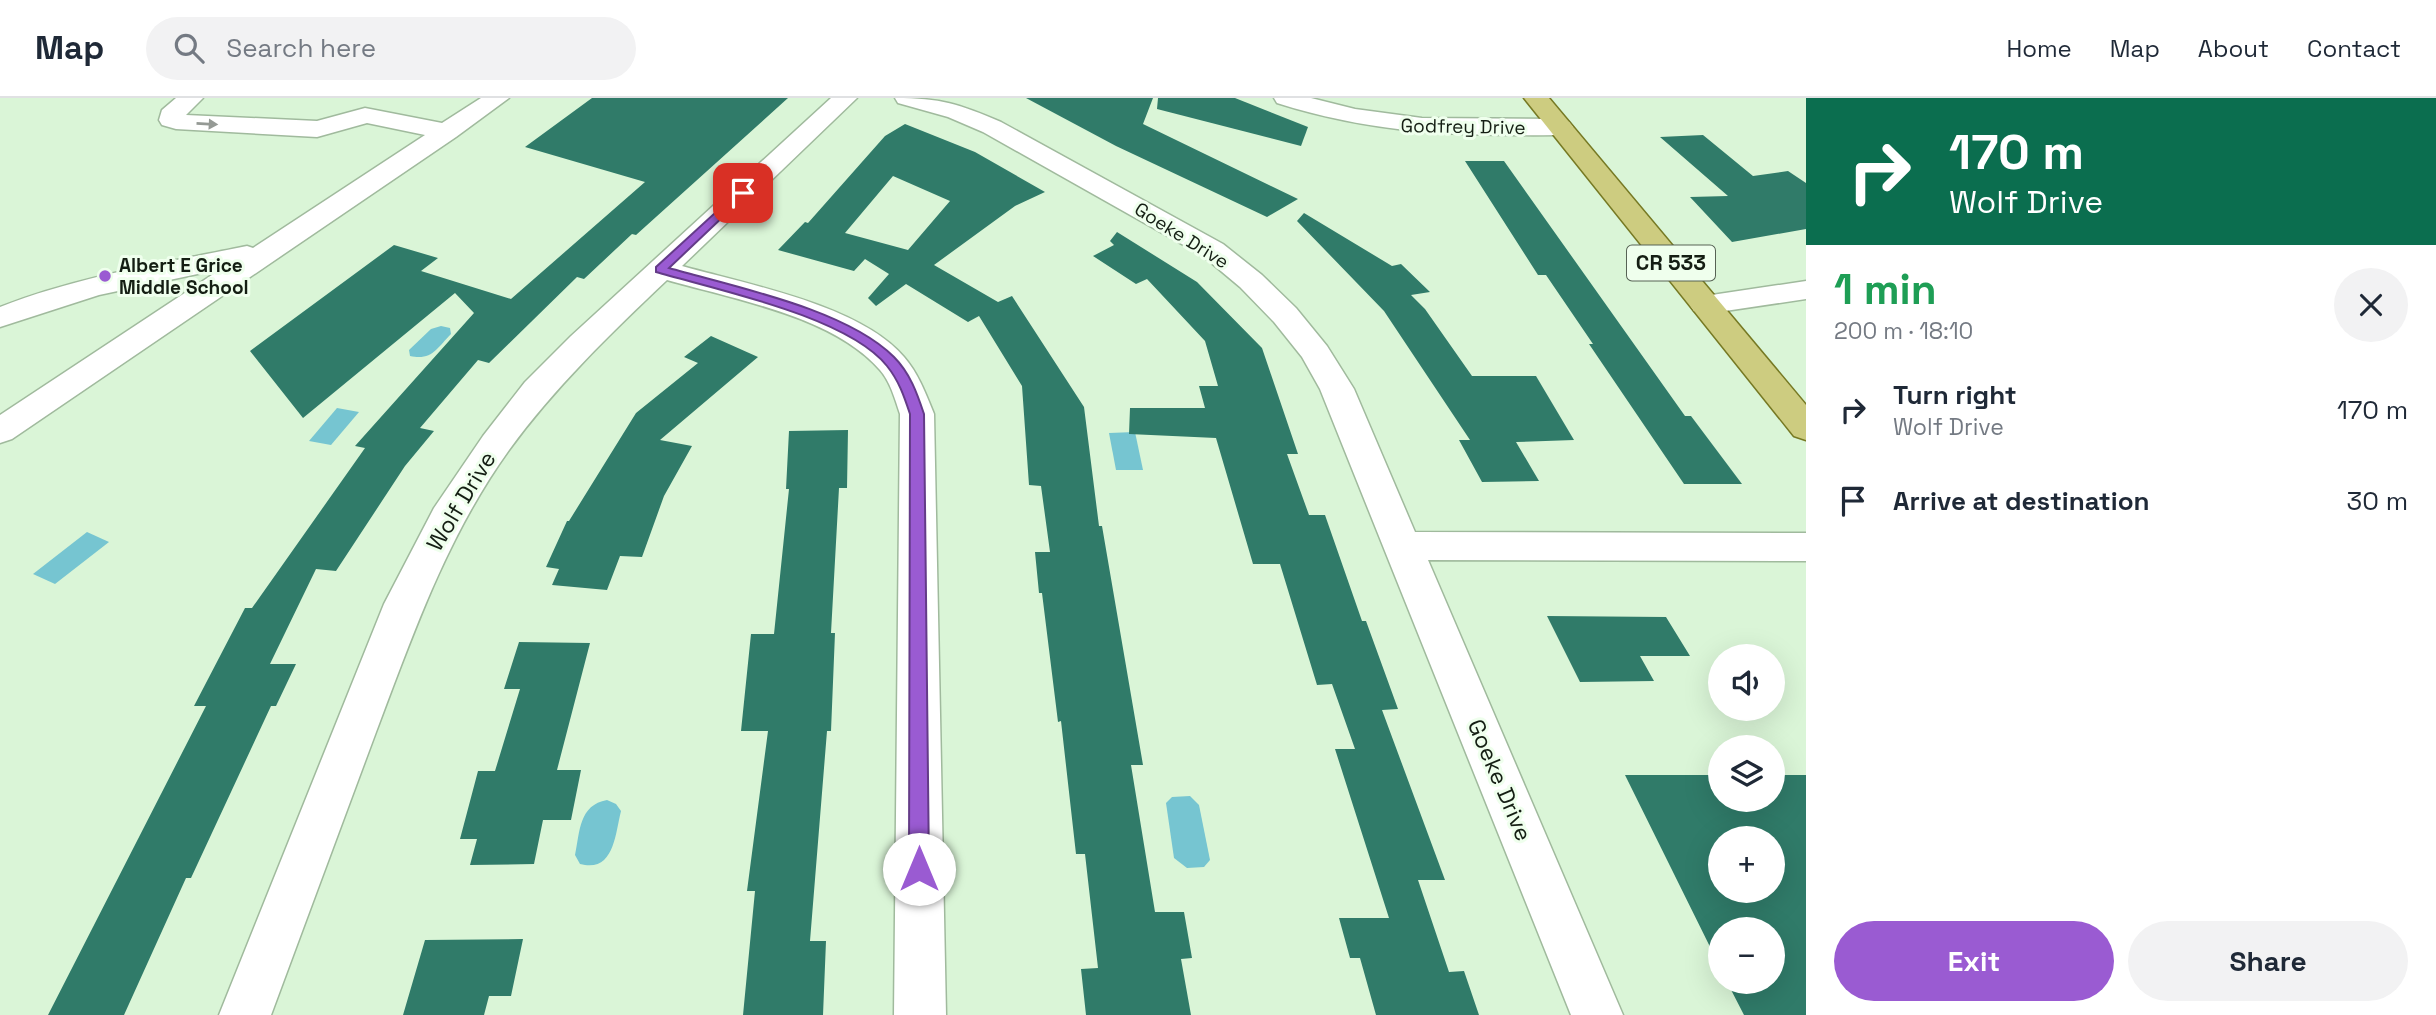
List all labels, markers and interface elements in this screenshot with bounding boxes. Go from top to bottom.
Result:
search box [146,17,636,80]
text: Map [35,27,104,69]
icon: search [170,29,208,67]
text: Search here [226,31,376,65]
text: Home [2006,33,2072,64]
text: Map [2110,33,2160,64]
text: About [2198,33,2269,64]
text: Contact [2307,33,2401,64]
street label: Godfrey Drive [1400,113,1526,140]
one-way arrow [197,119,219,130]
text: 170 m [1949,121,2084,183]
icon: right [1834,126,1925,217]
pin [713,163,773,223]
icon: arrive [724,174,762,212]
text: Wolf Drive [1949,182,2103,222]
street label: Goeke Drive [1130,196,1234,274]
road number: CR 533 [1627,246,1715,280]
place label: Albert E Grice Middle School [119,253,249,300]
text: 1 min [1834,263,1937,316]
marker: Albert E Grice Middle School [97,268,113,284]
button: close [2334,268,2408,342]
text: 200 m · 18:10 [1834,316,1973,346]
text: Turn right [1893,378,2017,412]
icon: right [1834,391,1872,429]
text: 170 m [2337,393,2408,427]
text: Wolf Drive [1893,412,2004,442]
street label: Wolf Drive [420,446,502,556]
icon: arrive [1834,482,1872,520]
text: Arrive at destination [1893,484,2150,518]
text: 30 m [2347,484,2408,518]
map controls [1708,644,1785,994]
button: sound [1708,644,1785,721]
street label: Goeke Drive [1461,715,1539,845]
button: layers [1708,735,1785,812]
button: + [1708,826,1785,903]
position arrow [882,832,956,906]
button: − [1708,917,1785,994]
button: Exit [1834,921,2114,1001]
button: Share [2128,921,2408,1001]

